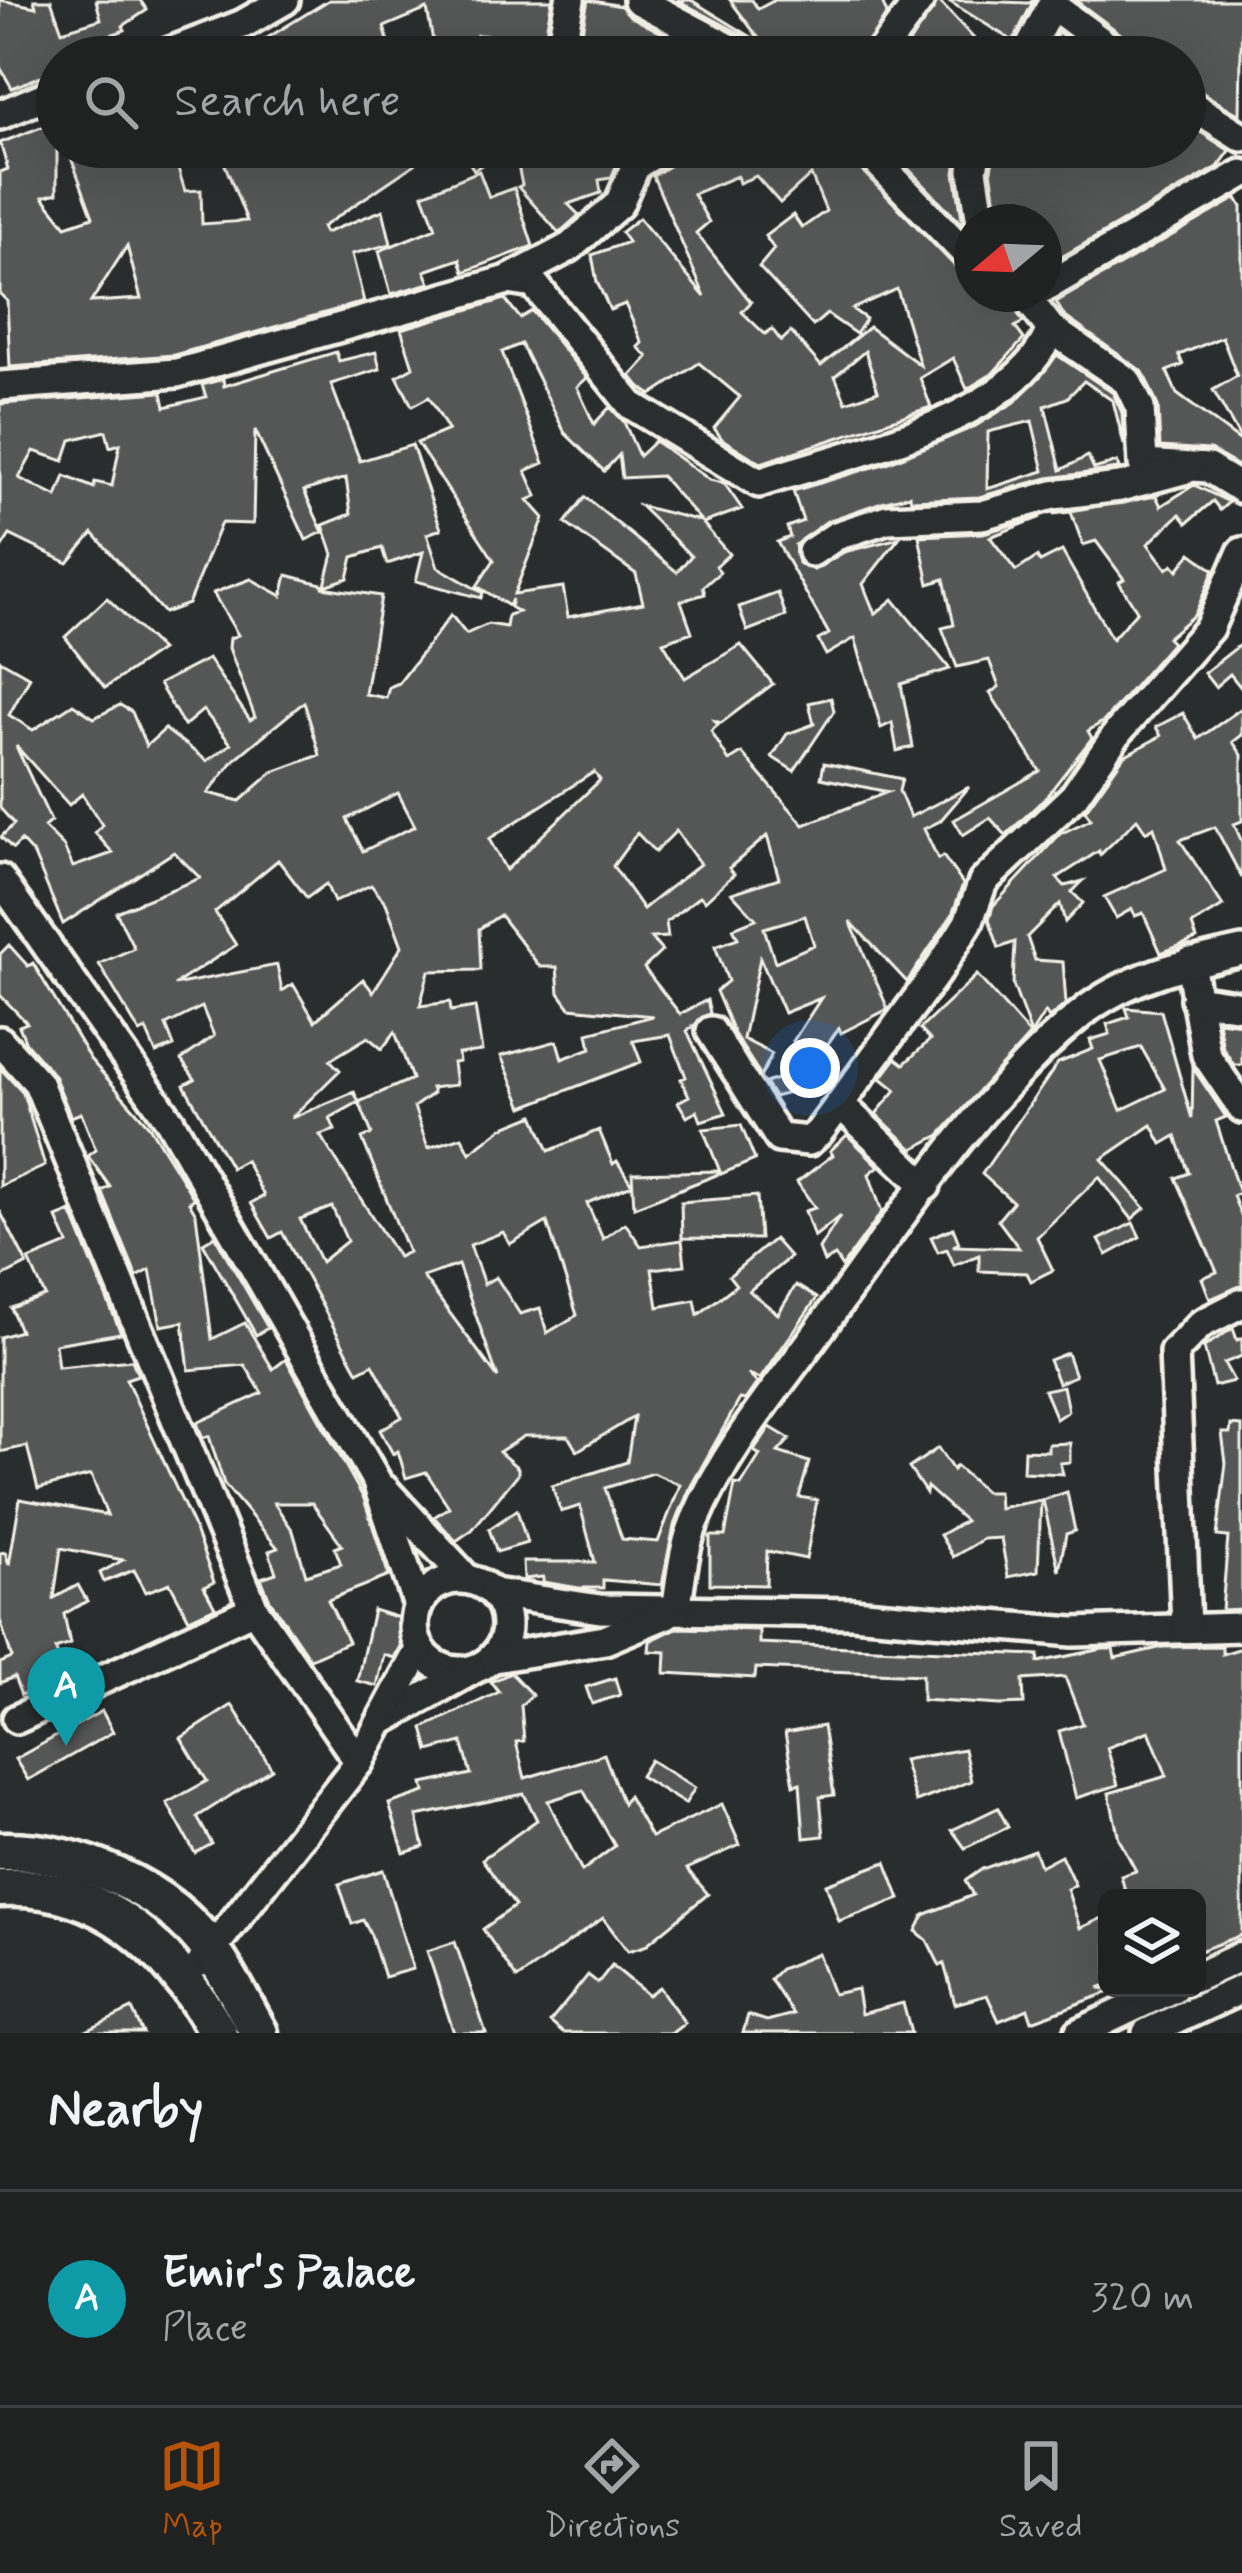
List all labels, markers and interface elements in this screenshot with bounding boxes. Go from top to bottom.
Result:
search box [36,36,1206,168]
icon: search [78,69,144,135]
text: Search here [174,73,401,132]
north arrow [954,204,1062,312]
your location [780,1038,840,1098]
pin: A [27,1647,105,1746]
map controls [1098,1889,1206,1997]
button: layers [1098,1889,1206,1997]
text: Nearby [48,2078,203,2144]
text: Emir's Palace [162,2244,415,2303]
text: A [74,2273,100,2324]
text: 320 m [1091,2273,1194,2324]
text: Place [162,2303,248,2354]
tab: Map [159,2433,225,2549]
tab: Directions [544,2433,680,2549]
tab: Saved [999,2433,1083,2549]

